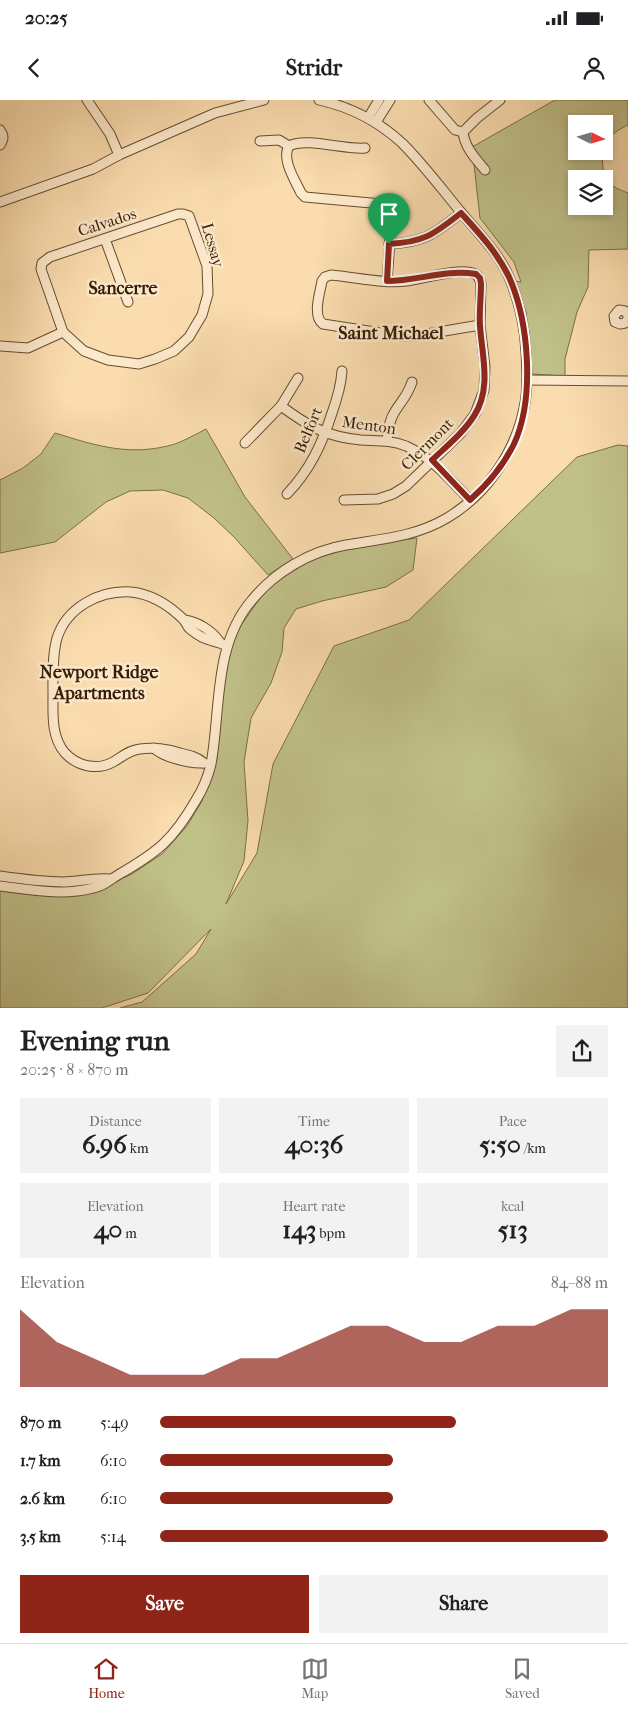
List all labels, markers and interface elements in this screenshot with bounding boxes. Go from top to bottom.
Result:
text: 20:25 [25,7,68,29]
icon: back [20,54,48,82]
icon: person [580,54,608,82]
text: Stridr [286,55,342,81]
north arrow [568,115,612,160]
map controls [568,115,613,215]
button: layers [568,170,613,215]
pin [368,193,410,244]
icon: arrive [375,200,403,228]
street label: Calvados [75,204,139,240]
street label: Lessay [198,221,228,270]
district label: Sancerre [89,278,158,299]
district label: Saint Michael [338,323,445,344]
street label: Belfort [290,404,326,456]
street label: Menton [341,412,398,438]
street label: Clermont [397,414,457,474]
district label: Newport Ridge Apartments [40,662,159,704]
text: Evening run [20,1024,170,1057]
button: share [556,1025,608,1077]
text: 20:25 · 8 × 870 m [20,1060,129,1079]
text: Distance [89,1113,142,1130]
text: Time [298,1113,330,1130]
text: Pace [499,1113,527,1130]
text: 6.96 [82,1130,127,1159]
text: 40:36 [285,1130,343,1159]
text: 5:50 [479,1130,521,1159]
text: km [127,1140,149,1157]
text: /km [521,1140,546,1157]
text: Elevation [87,1198,144,1215]
text: Heart rate [283,1198,345,1215]
text: kcal [501,1198,524,1215]
text: 40 [94,1215,122,1244]
text: 143 [282,1215,316,1244]
text: 513 [498,1215,528,1244]
text: m [122,1225,137,1242]
text: bpm [316,1225,346,1242]
text: Elevation [20,1273,85,1292]
text: 84–88 m [551,1273,608,1292]
text: 870 m [20,1413,61,1432]
text: 5:49 [100,1413,129,1432]
text: 1.7 km [20,1451,61,1470]
text: 6:10 [100,1451,127,1470]
text: 2.6 km [20,1489,65,1508]
text: 6:10 [100,1489,127,1508]
text: 3.5 km [20,1527,61,1546]
text: 5:14 [100,1527,126,1546]
button: Save [20,1575,309,1633]
button: Share [319,1575,608,1633]
tab: Home [88,1655,125,1702]
tab: Map [301,1655,329,1702]
tab: Saved [505,1655,540,1702]

